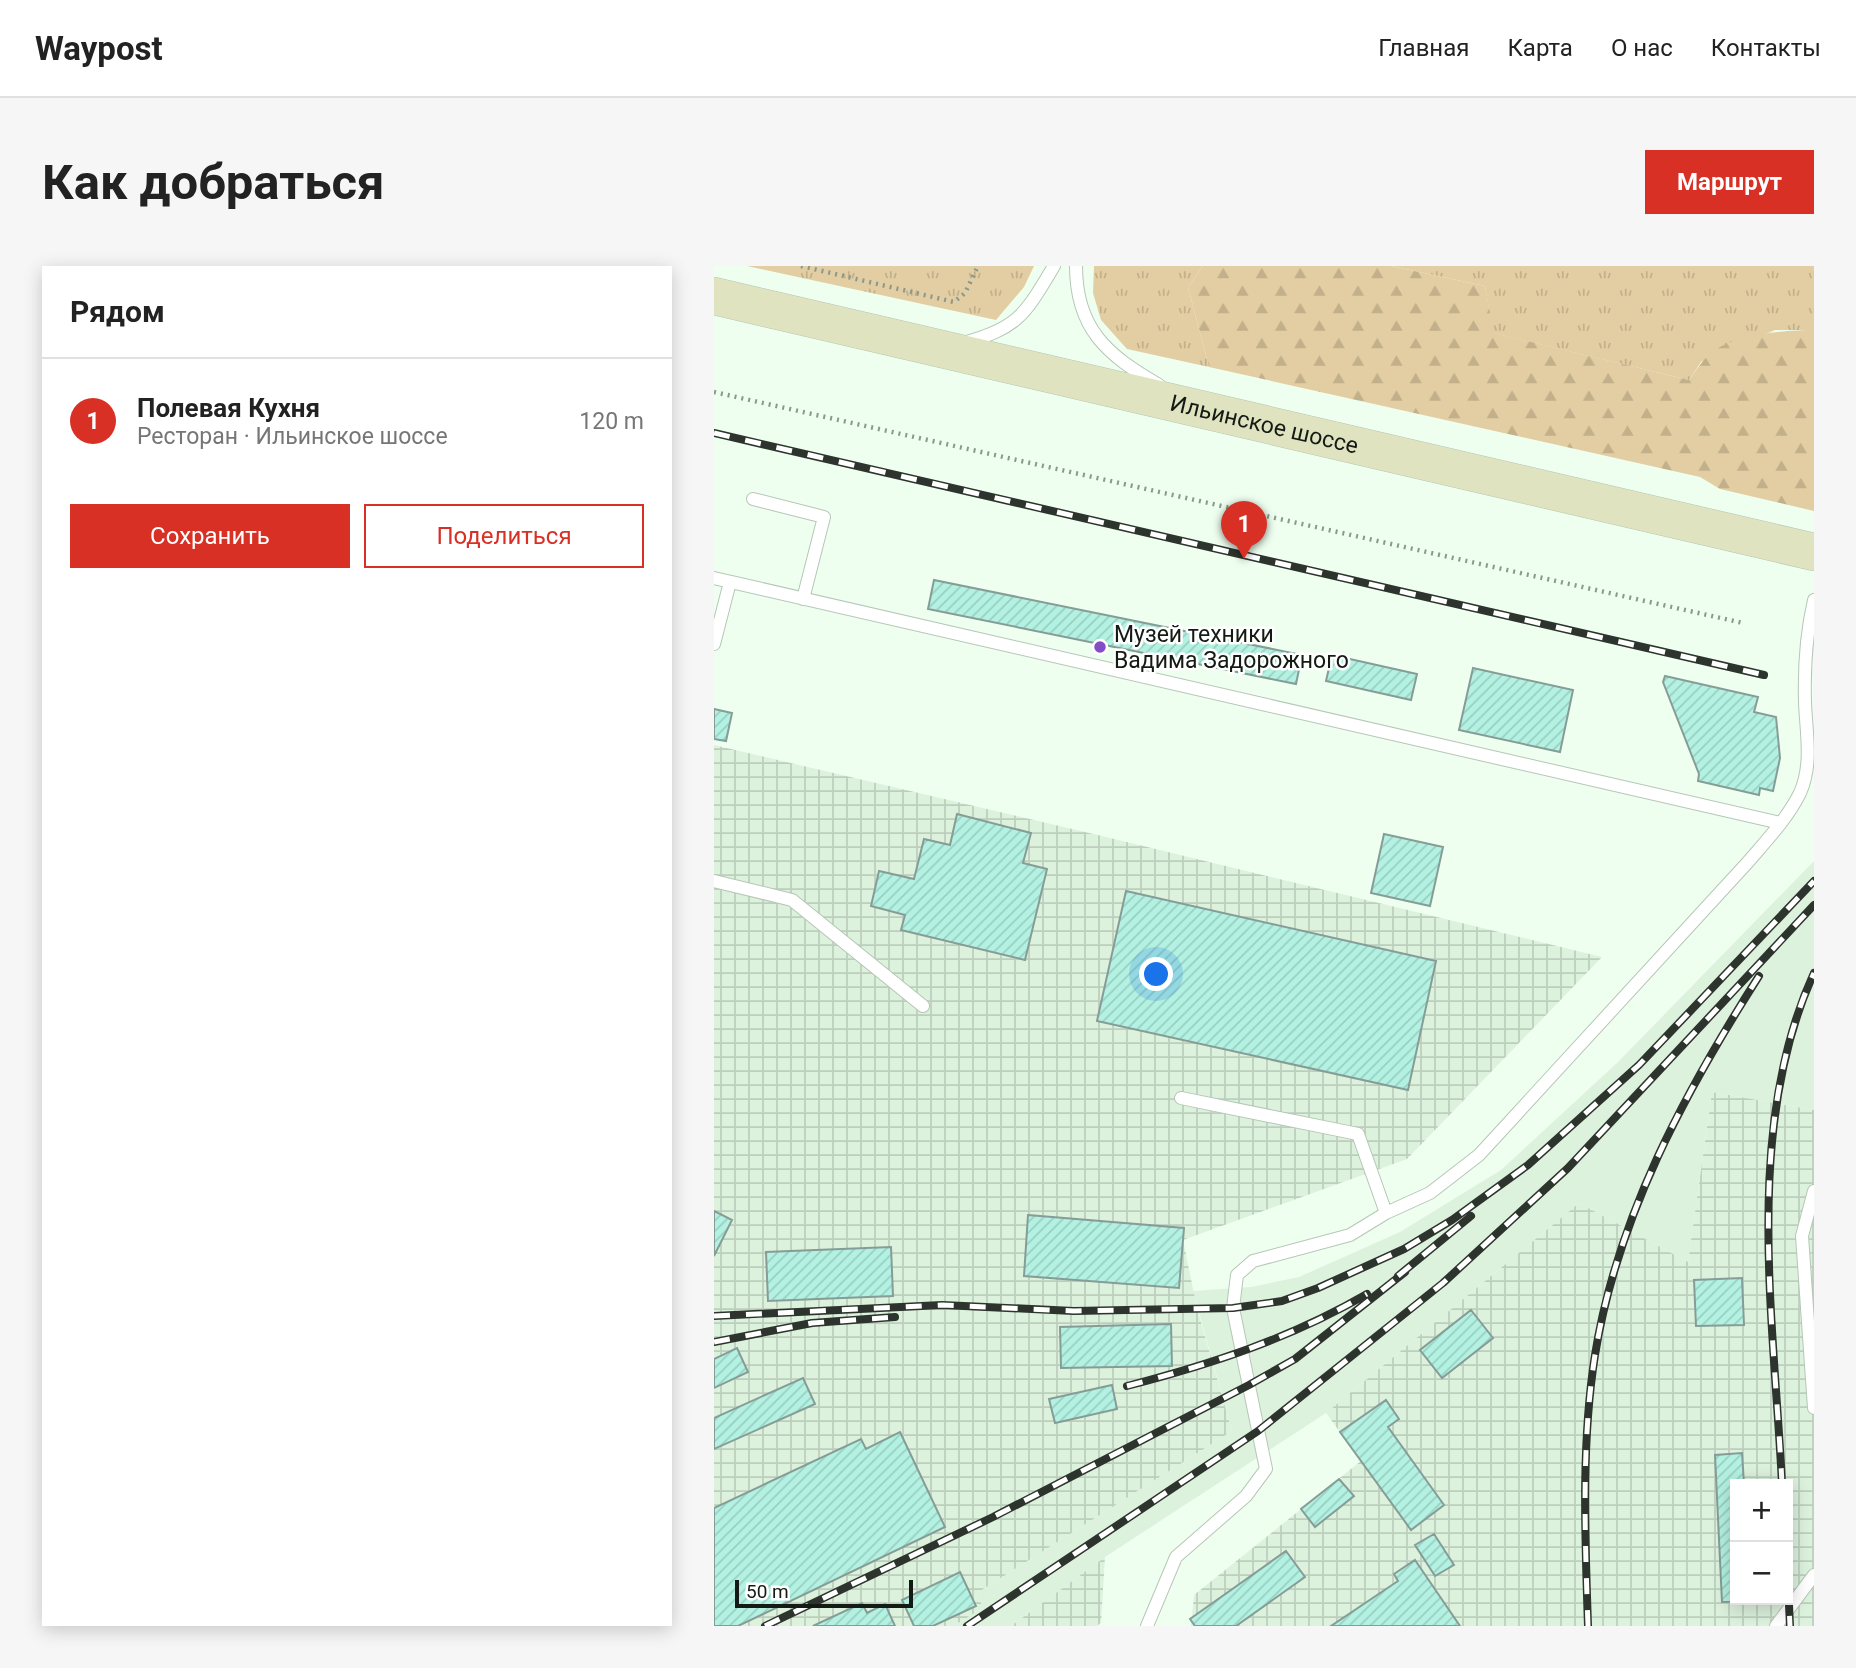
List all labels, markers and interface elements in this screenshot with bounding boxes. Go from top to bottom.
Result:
text: Waypost [35,29,163,68]
text: Главная [1378,34,1469,62]
text: Карта [1507,34,1573,62]
text: О нас [1611,34,1673,62]
text: Контакты [1711,34,1821,62]
button: Маршрут [1645,150,1814,214]
text: Как добраться [42,154,384,211]
text: Рядом [70,294,165,329]
street label: Ильинское шоссе [1167,390,1361,459]
text: Полевая Кухня [137,393,320,423]
text: 1 [86,408,100,435]
text: 120 m [579,408,644,435]
text: Ресторан · Ильинское шоссе [137,423,448,450]
pin: 1 [1221,501,1267,559]
button: Сохранить [70,504,350,568]
button: Поделиться [364,504,644,568]
place label: Музей техники Вадима Задорожного [1114,621,1349,674]
marker: Музей техники Вадима Задорожного [1092,639,1108,655]
your location [1139,957,1173,991]
map controls [1730,1479,1793,1605]
button: + [1730,1479,1793,1542]
button: − [1730,1542,1793,1605]
scale bar [735,1577,914,1609]
text: 50 m [746,1580,789,1603]

